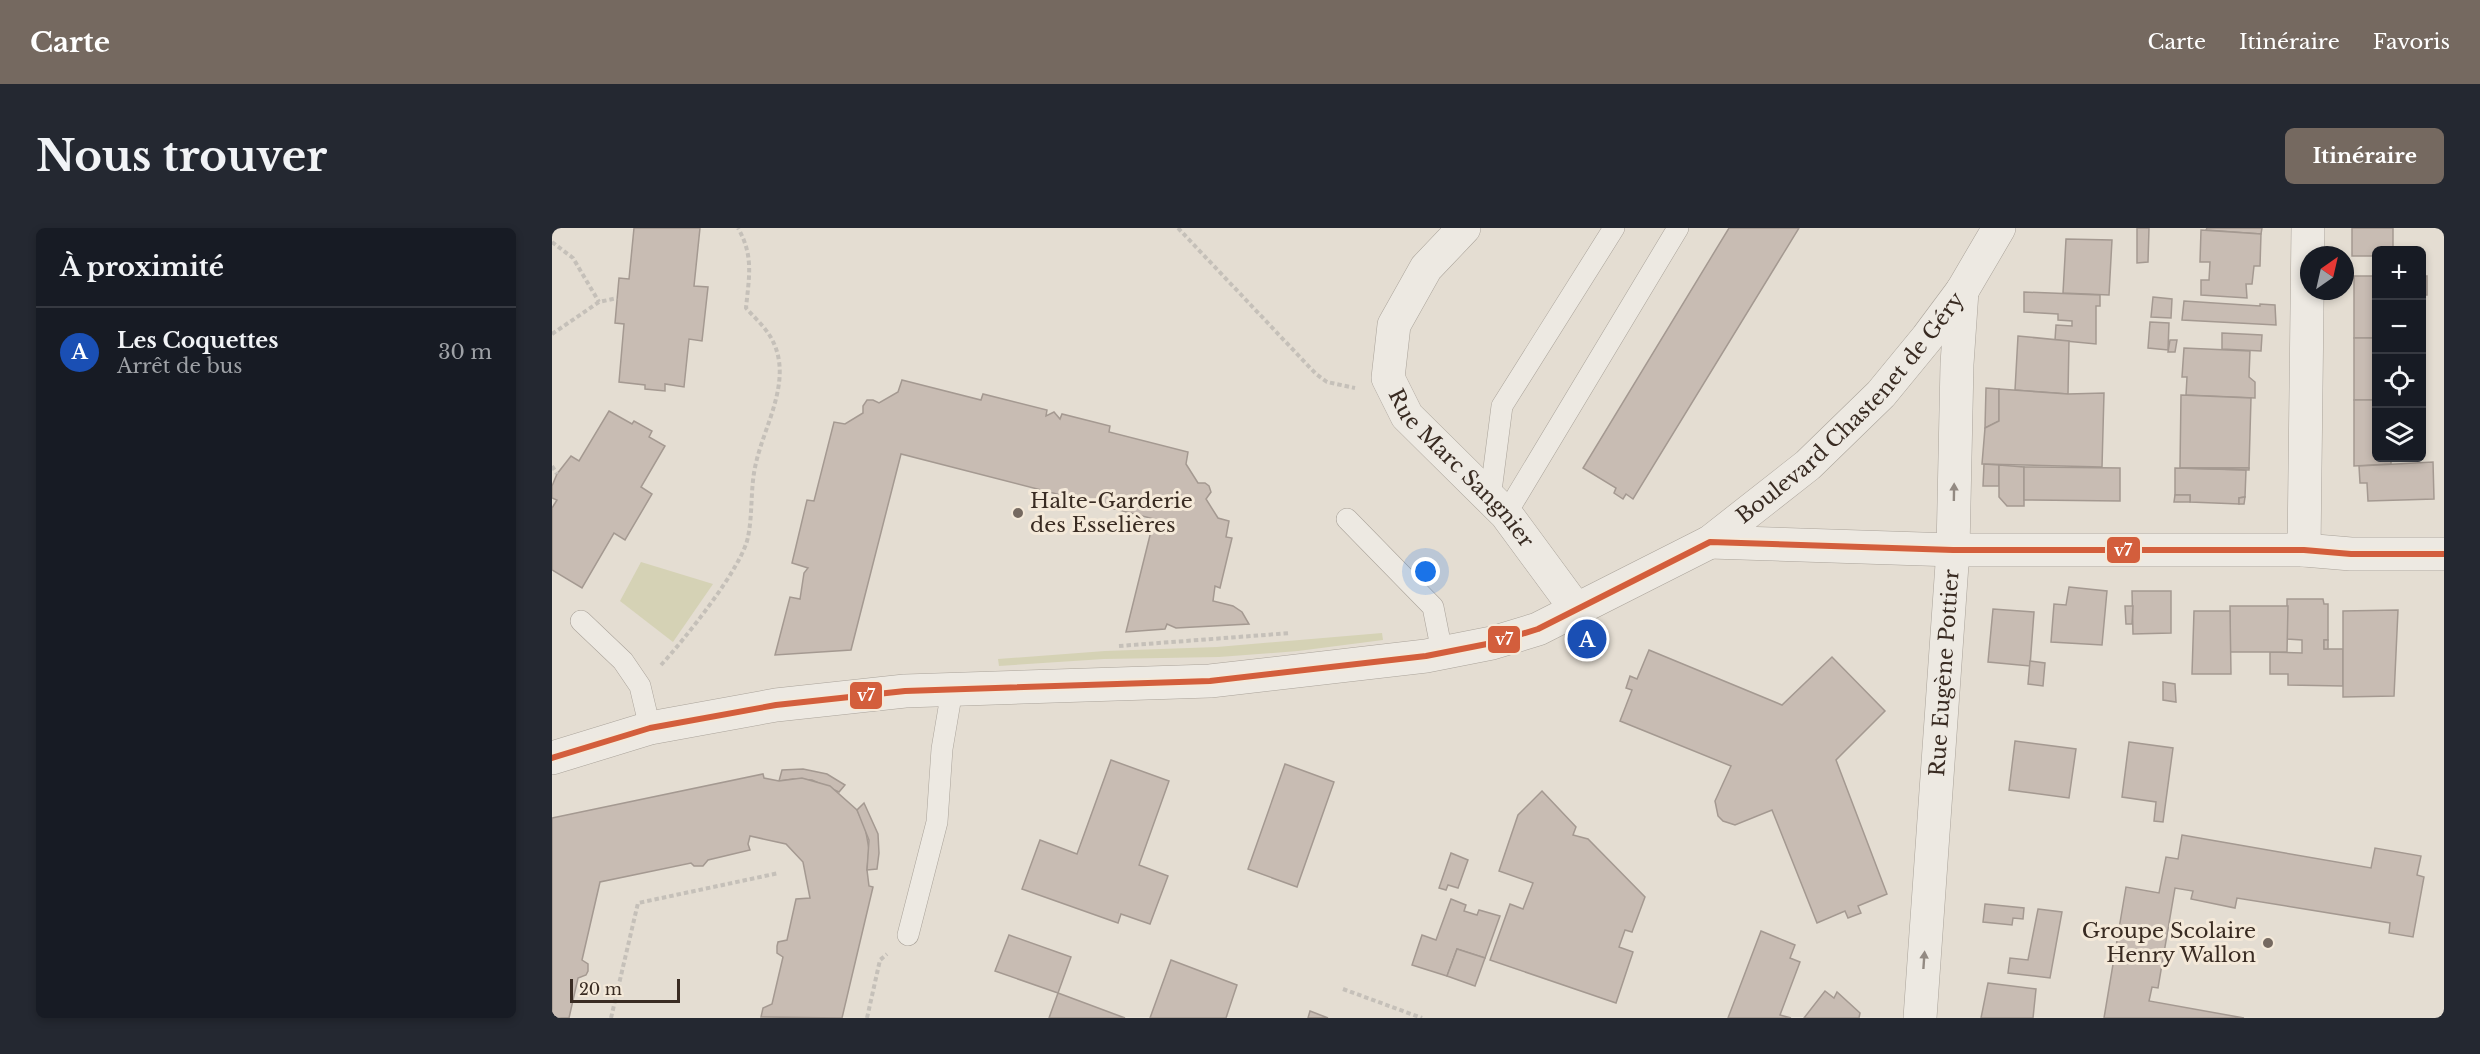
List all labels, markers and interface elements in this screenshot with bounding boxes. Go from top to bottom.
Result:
text: Carte [30,25,110,60]
text: Carte [2148,29,2206,55]
text: Itinéraire [2239,29,2340,55]
text: Favoris [2373,29,2450,55]
button: Itinéraire [2285,128,2444,184]
text: Nous trouver [36,130,327,182]
north arrow [2300,246,2354,300]
map controls [2372,246,2426,462]
button: + [2372,246,2426,300]
text: À proximité [60,251,224,283]
street label: Boulevard Chastenet de Géry [1731,287,1970,529]
button: − [2372,300,2426,354]
text: Les Coquettes [117,327,278,354]
text: A [71,340,88,364]
text: 30 m [438,340,492,364]
text: Arrêt de bus [117,354,242,378]
button: locate [2372,354,2426,408]
street label: Rue Marc Sangnier [1383,385,1539,553]
button: layers [2372,408,2426,462]
one-way arrow [1950,482,1959,501]
place label: Halte-Garderie des Esselières [1030,488,1193,538]
marker: Halte-Garderie des Esselières [1011,506,1025,520]
line badge: v7 [2106,536,2141,564]
text: v7 [2114,540,2133,560]
your location [1411,557,1440,586]
street label: Rue Eugène Pottier [1924,568,1965,777]
pin: A [1568,616,1606,662]
line badge: v7 [1487,625,1521,654]
text: v7 [1495,629,1514,649]
line badge: v7 [849,681,883,710]
text: v7 [857,685,876,705]
place label: Groupe Scolaire Henry Wallon [2082,918,2256,968]
marker: Groupe Scolaire Henry Wallon [2261,936,2275,950]
one-way arrow [1919,950,1928,969]
scale bar [570,976,680,1004]
text: 20 m [579,979,622,999]

